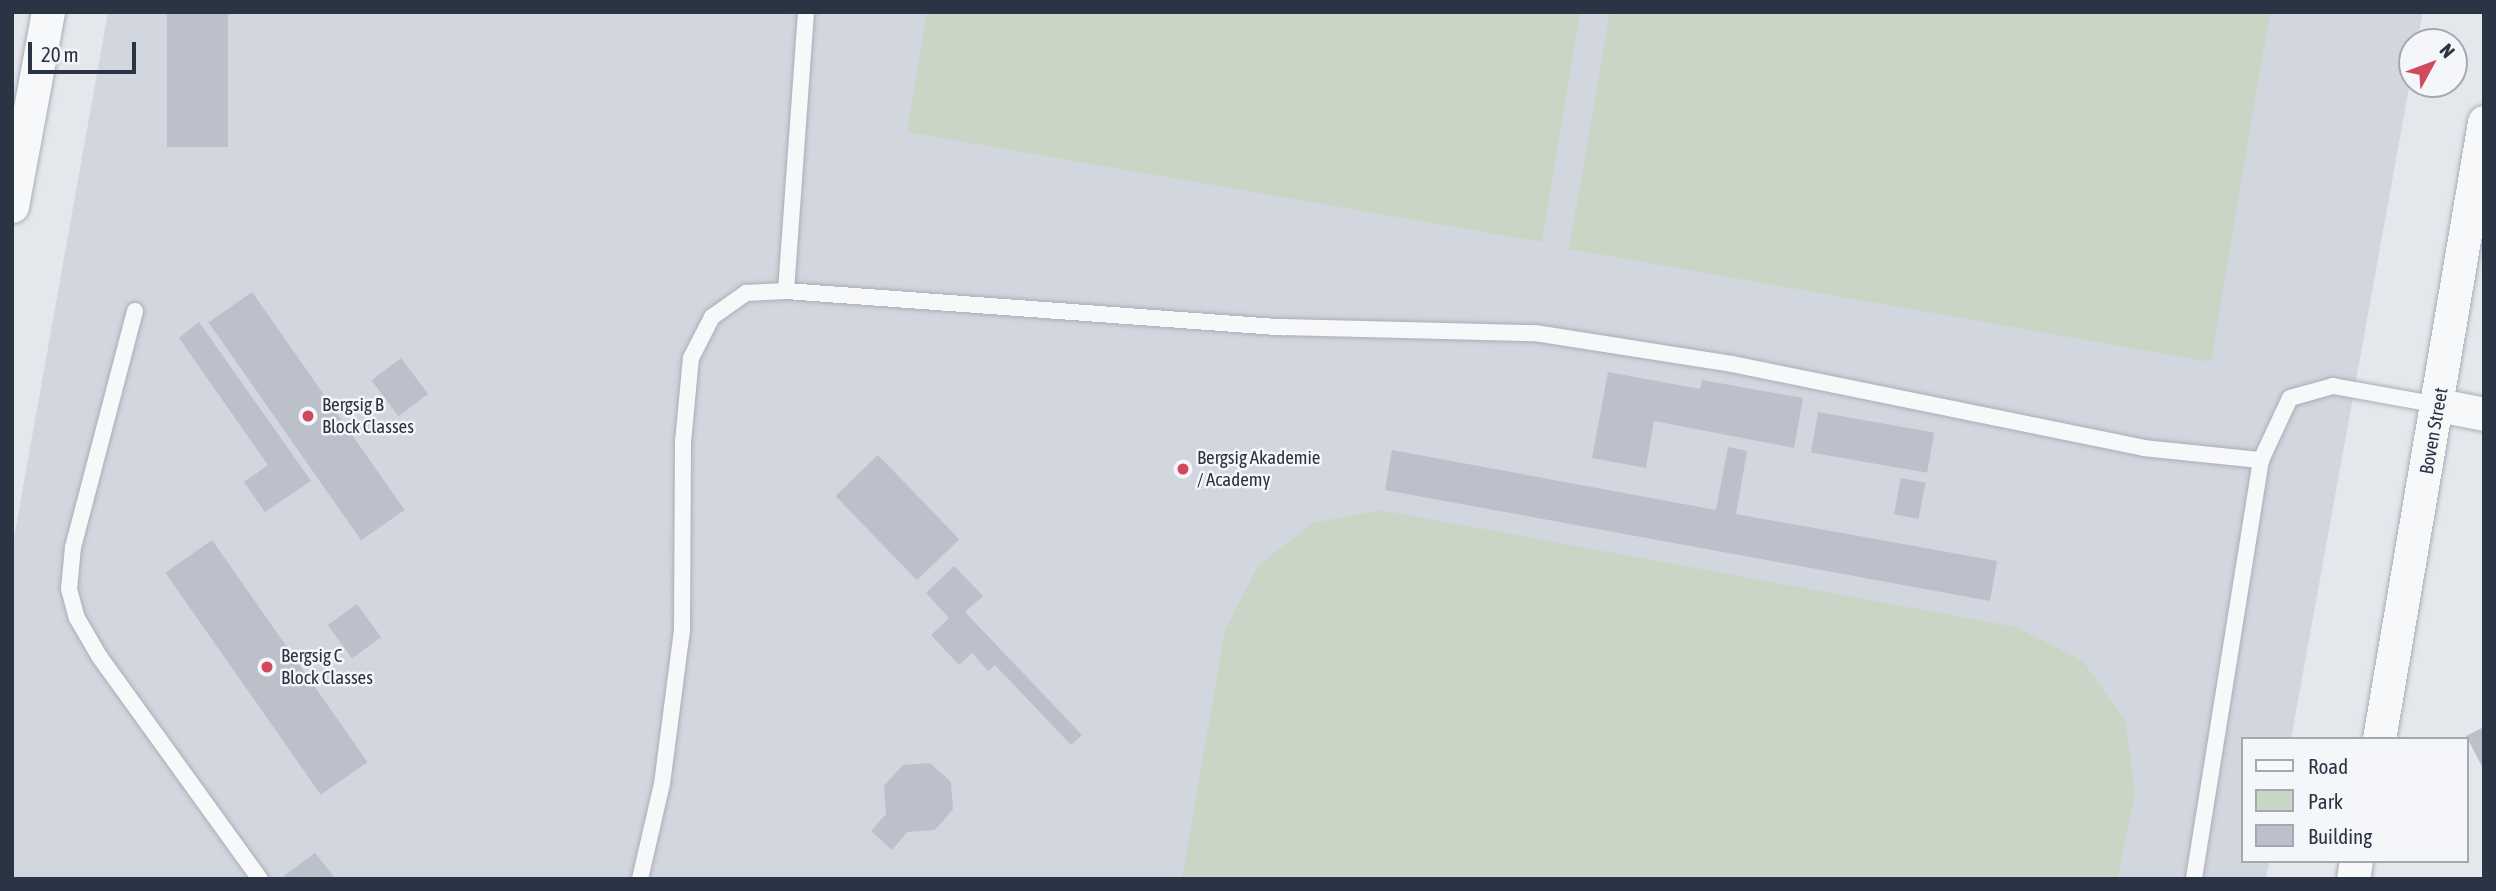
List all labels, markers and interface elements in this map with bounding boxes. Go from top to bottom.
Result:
scale bar [32,28,140,72]
north arrow [2398,28,2468,98]
text: N [2435,39,2459,62]
text: 20 m [41,42,79,66]
street label: Boven Street [2415,386,2453,476]
place label: Bergsig B Block Classes [322,394,414,438]
marker: Bergsig B Block Classes [300,408,316,424]
place label: Bergsig Akademie / Academy [1197,447,1320,491]
marker: Bergsig Akademie / Academy [1175,461,1191,477]
place label: Bergsig C Block Classes [281,645,373,689]
marker: Bergsig C Block Classes [259,659,275,675]
legend [2240,737,2468,863]
text: Road [2308,754,2348,778]
text: Park [2308,789,2343,813]
text: Building [2308,824,2372,848]

